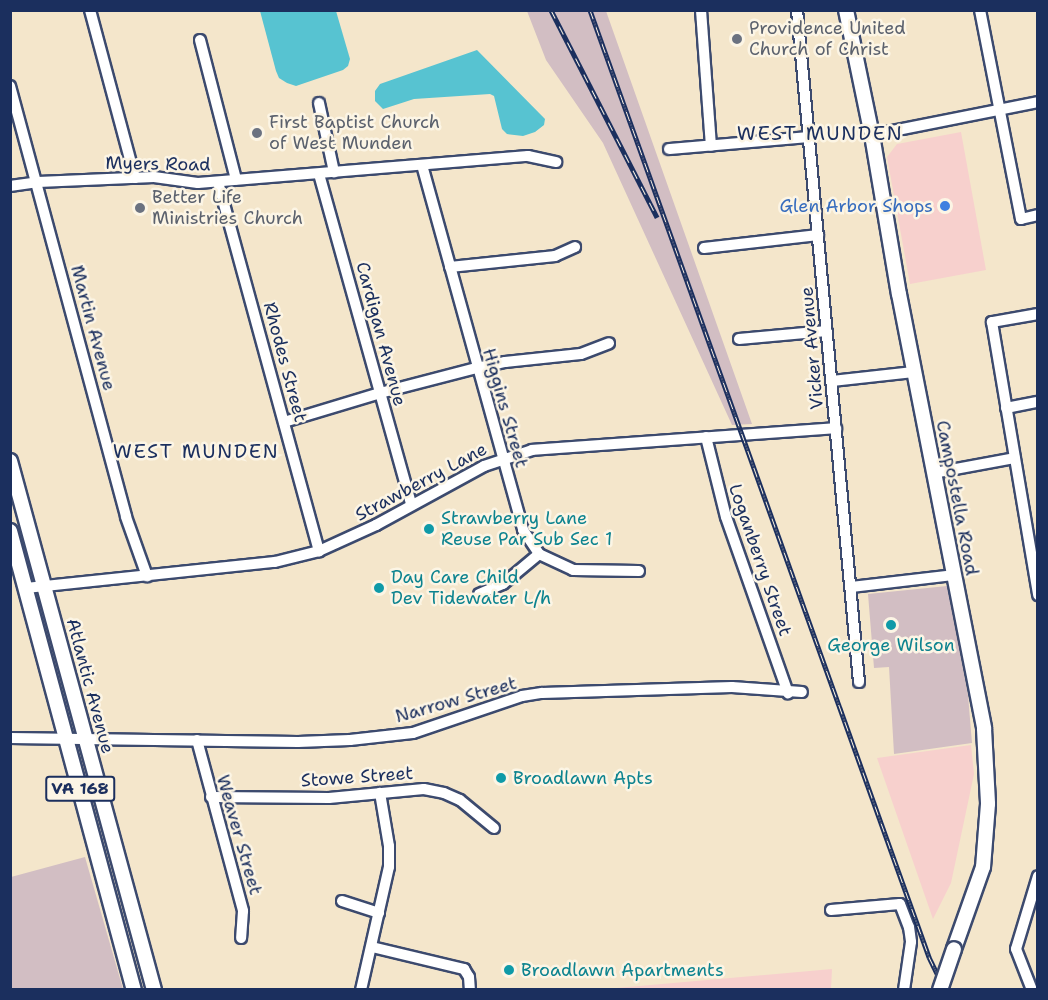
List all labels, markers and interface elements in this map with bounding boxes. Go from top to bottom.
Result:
place label: Providence United Church of Christ [749,18,906,60]
marker: Providence United Church of Christ [730,32,744,46]
place label: First Baptist Church of West Munden [269,112,440,154]
district label: WEST MUNDEN [737,121,903,145]
marker: First Baptist Church of West Munden [250,126,264,140]
street label: Myers Road [105,152,211,176]
place label: Better Life Ministries Church [152,187,303,230]
place label: Glen Arbor Shops [780,195,933,217]
marker: Glen Arbor Shops [938,199,952,213]
marker: Better Life Ministries Church [133,201,147,215]
street label: Cardigan Avenue [351,259,411,409]
street label: Martin Avenue [66,263,120,393]
street label: Vicker Avenue [796,286,828,410]
street label: Rhodes Street [259,300,311,424]
street label: Higgins Street [478,346,532,470]
street label: Campostella Road [931,419,983,577]
street label: Strawberry Lane [351,438,491,526]
district label: WEST MUNDEN [113,439,279,463]
street label: Loganberry Street [724,481,796,639]
place label: Strawberry Lane Reuse Par Sub Sec 1 [441,508,612,550]
marker: Strawberry Lane Reuse Par Sub Sec 1 [422,522,436,536]
place label: Day Care Child Dev Tidewater L/h [391,567,551,610]
marker: Day Care Child Dev Tidewater L/h [372,581,386,595]
street label: Atlantic Avenue [62,616,118,756]
marker: George Wilson [884,618,898,632]
place label: George Wilson [827,634,955,656]
street label: Narrow Street [393,672,519,728]
street label: Stowe Street [300,762,414,792]
place label: Broadlawn Apts [513,767,653,789]
marker: Broadlawn Apts [494,771,508,785]
street label: Weaver Street [212,772,266,898]
road number: VA 168 [44,776,116,802]
place label: Broadlawn Apartments [521,959,724,981]
marker: Broadlawn Apartments [502,963,516,977]

